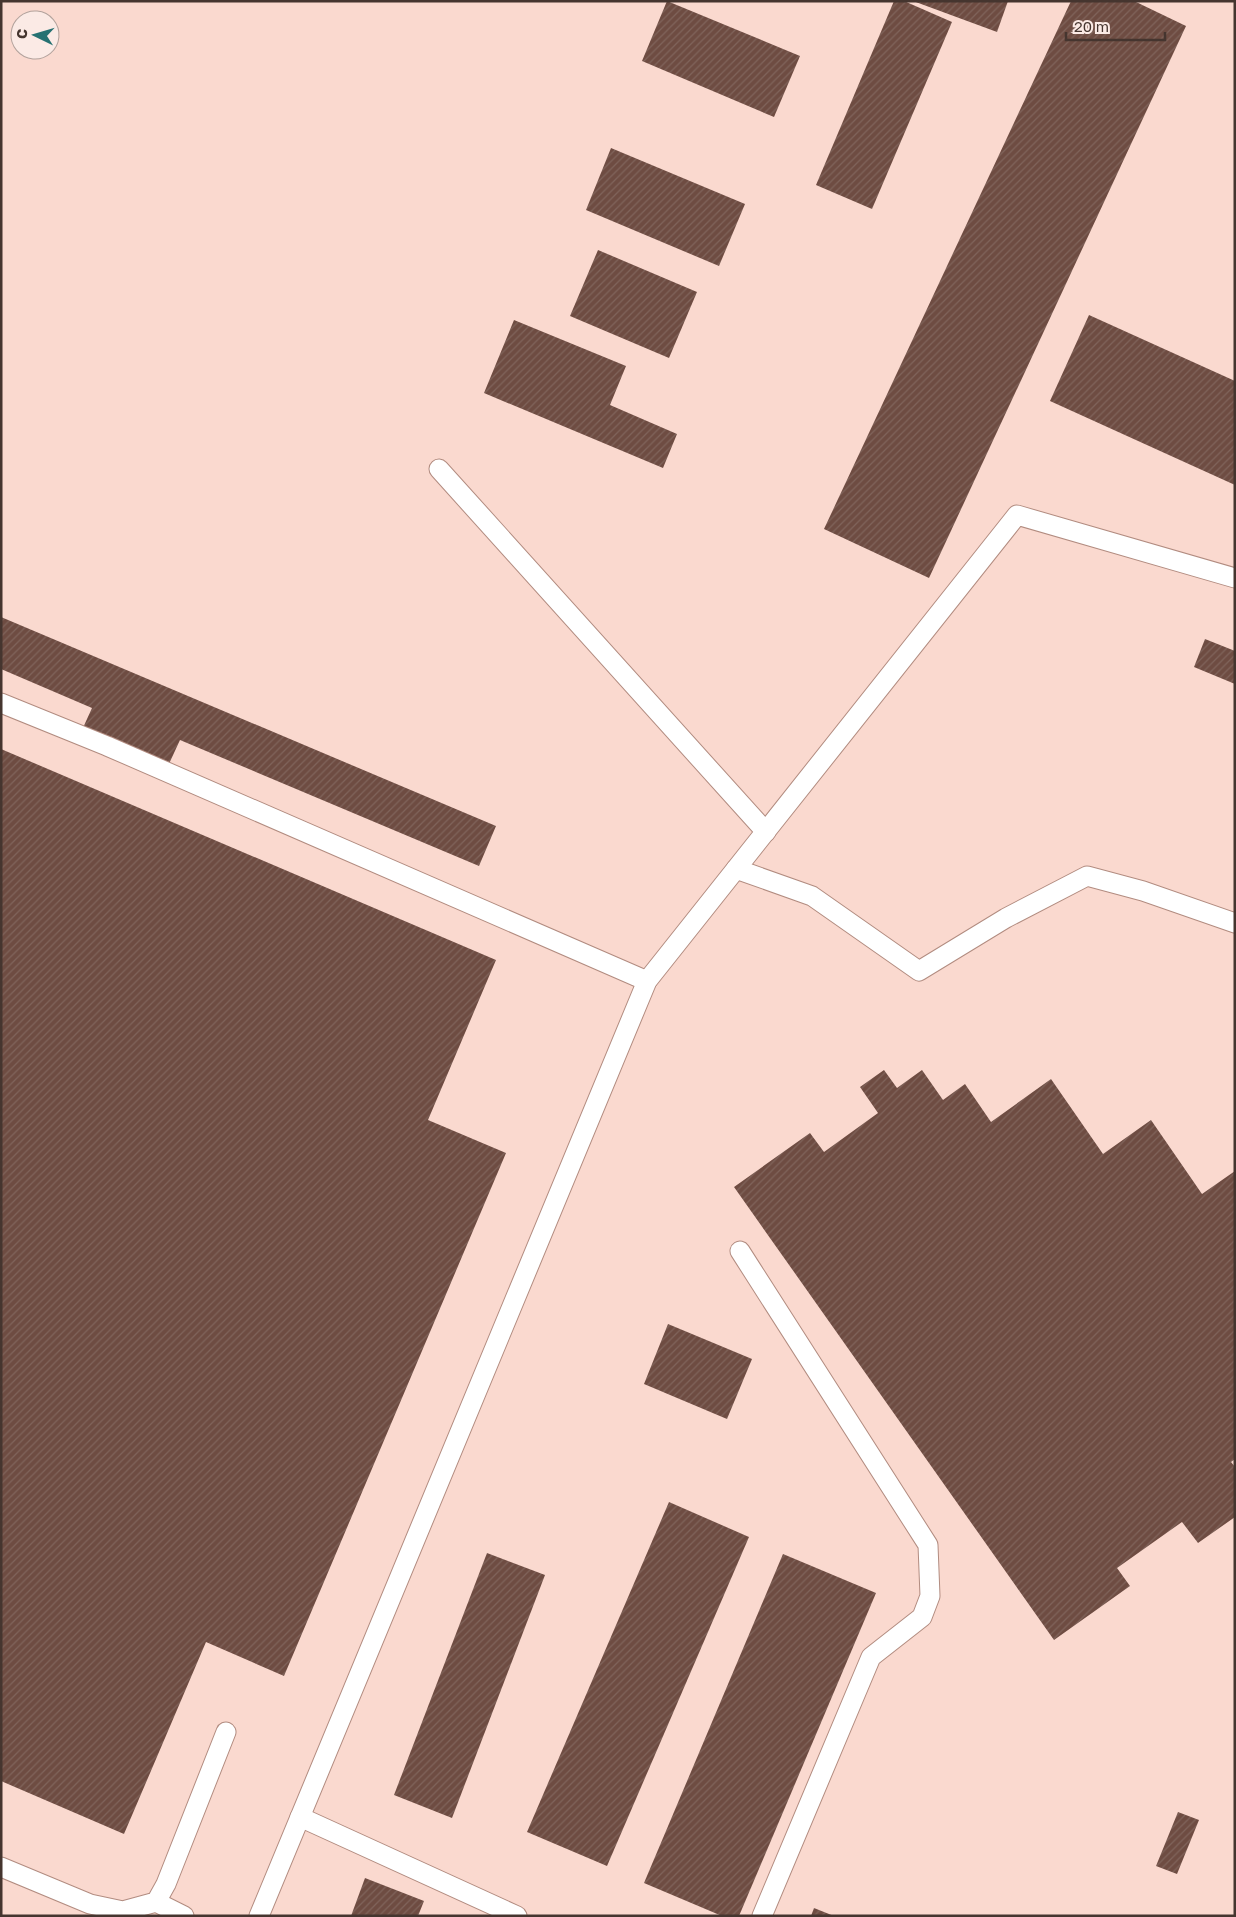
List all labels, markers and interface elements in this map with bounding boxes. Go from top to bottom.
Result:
north arrow [10,10,60,60]
scale bar [1066,10,1165,42]
text: 20 m [1074,17,1109,35]
text: С [13,28,30,40]

